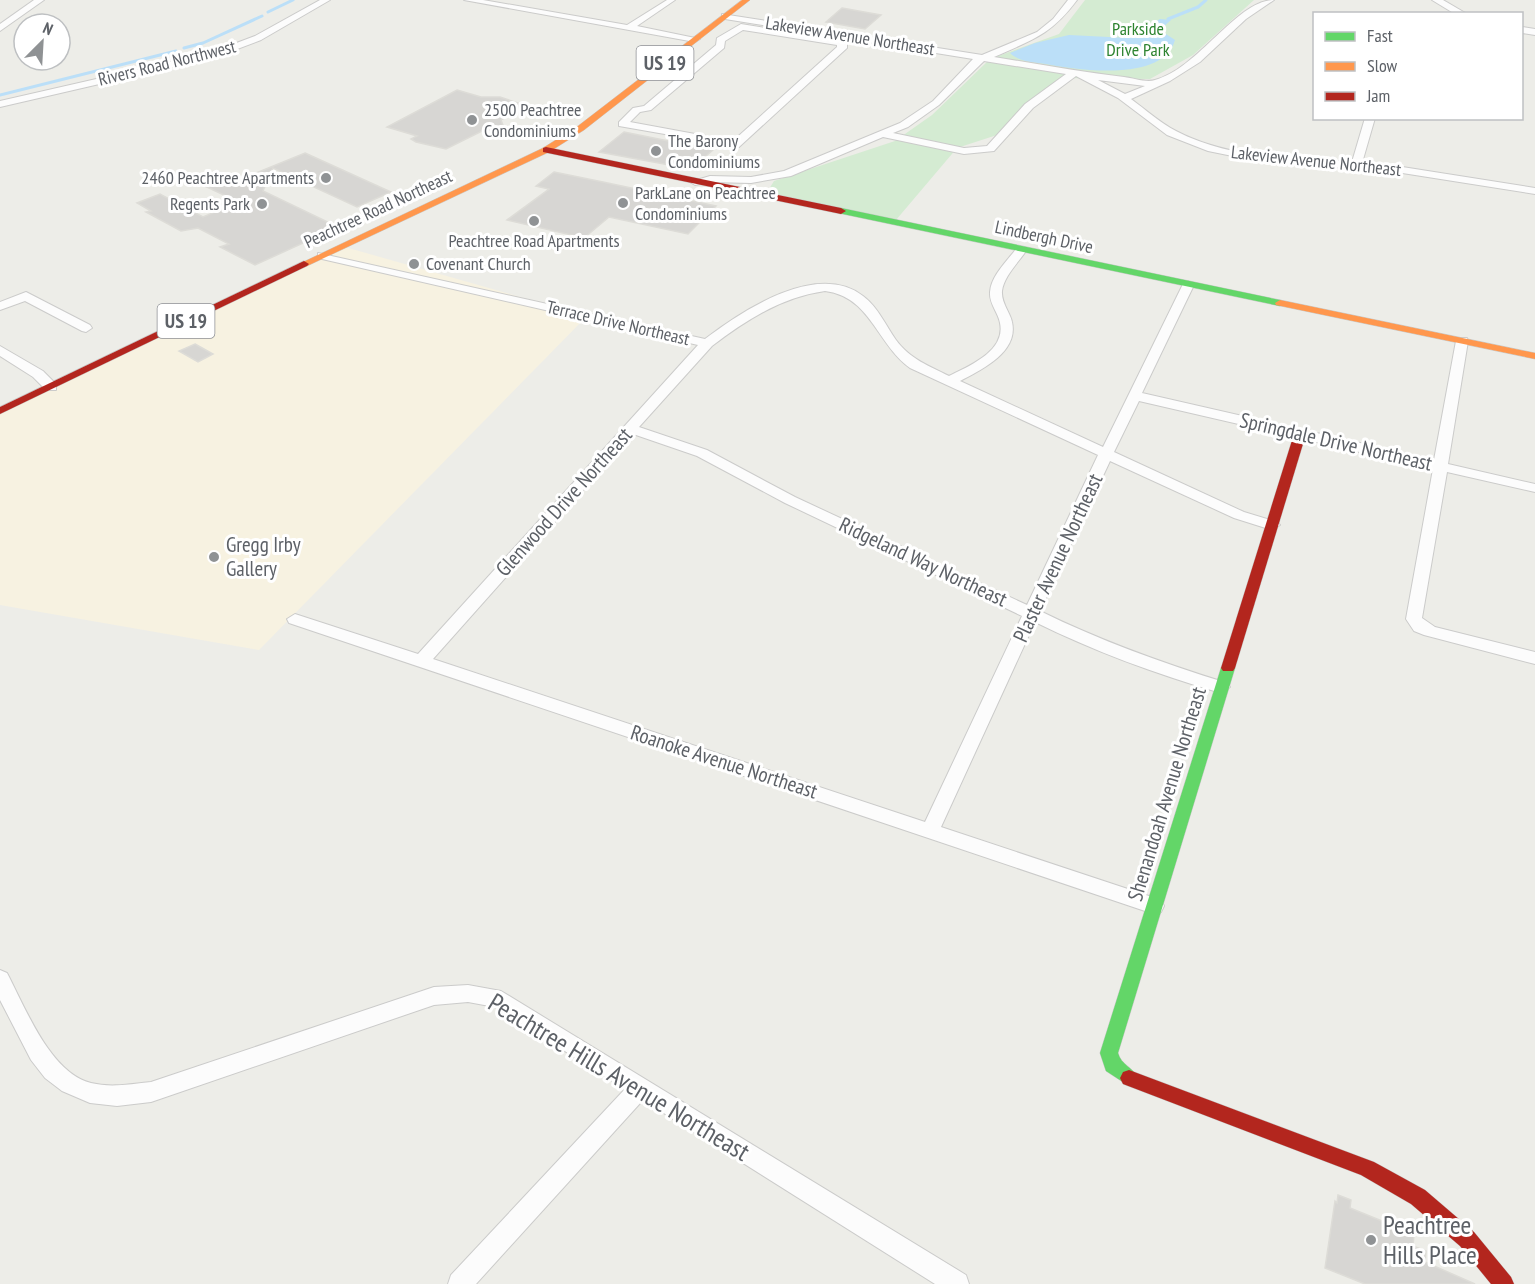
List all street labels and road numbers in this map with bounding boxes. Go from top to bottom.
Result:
street label: Lakeview Avenue Northeast [764,11,936,60]
street label: Rivers Road Northwest [96,34,238,91]
road number: US 19 [636,46,694,80]
street label: Lakeview Avenue Northeast [1230,140,1402,181]
street label: Peachtree Road Northeast [300,164,456,253]
street label: Lindbergh Drive [993,215,1095,258]
street label: Terrace Drive Northeast [544,295,692,350]
road number: US 19 [158,304,214,338]
street label: Springdale Drive Northeast [1237,406,1435,477]
street label: Glenwood Drive Northeast [490,421,638,582]
street label: Plaster Avenue Northeast [1007,469,1109,646]
street label: Ridgeland Way Northeast [835,511,1012,612]
street label: Shenandoah Avenue Northeast [1121,683,1212,904]
street label: Roanoke Avenue Northeast [627,719,821,805]
street label: Peachtree Hills Avenue Northeast [483,985,756,1168]

